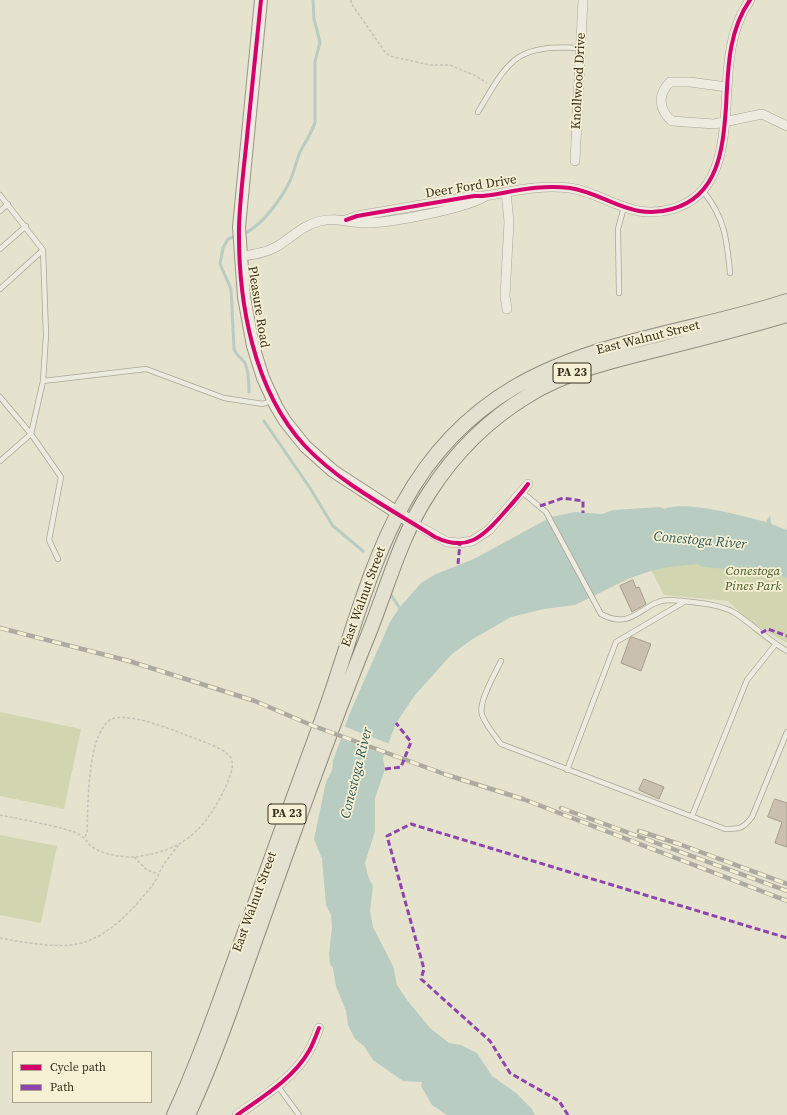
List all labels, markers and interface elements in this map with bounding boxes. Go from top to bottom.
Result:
street label: Knollwood Drive [569,32,589,130]
street label: Deer Ford Drive [424,172,518,202]
street label: Pleasure Road [244,265,272,349]
street label: East Walnut Street [595,318,701,358]
road number: PA 23 [553,363,591,383]
water label: Conestoga River [653,529,747,553]
street label: East Walnut Street [339,545,389,649]
park label: Conestoga Pines Park [725,564,781,595]
water label: Conestoga River [338,726,376,820]
road number: PA 23 [268,804,306,824]
street label: East Walnut Street [230,850,280,954]
legend [12,1051,152,1103]
text: Cycle path [50,1059,106,1075]
text: Path [50,1079,74,1095]

